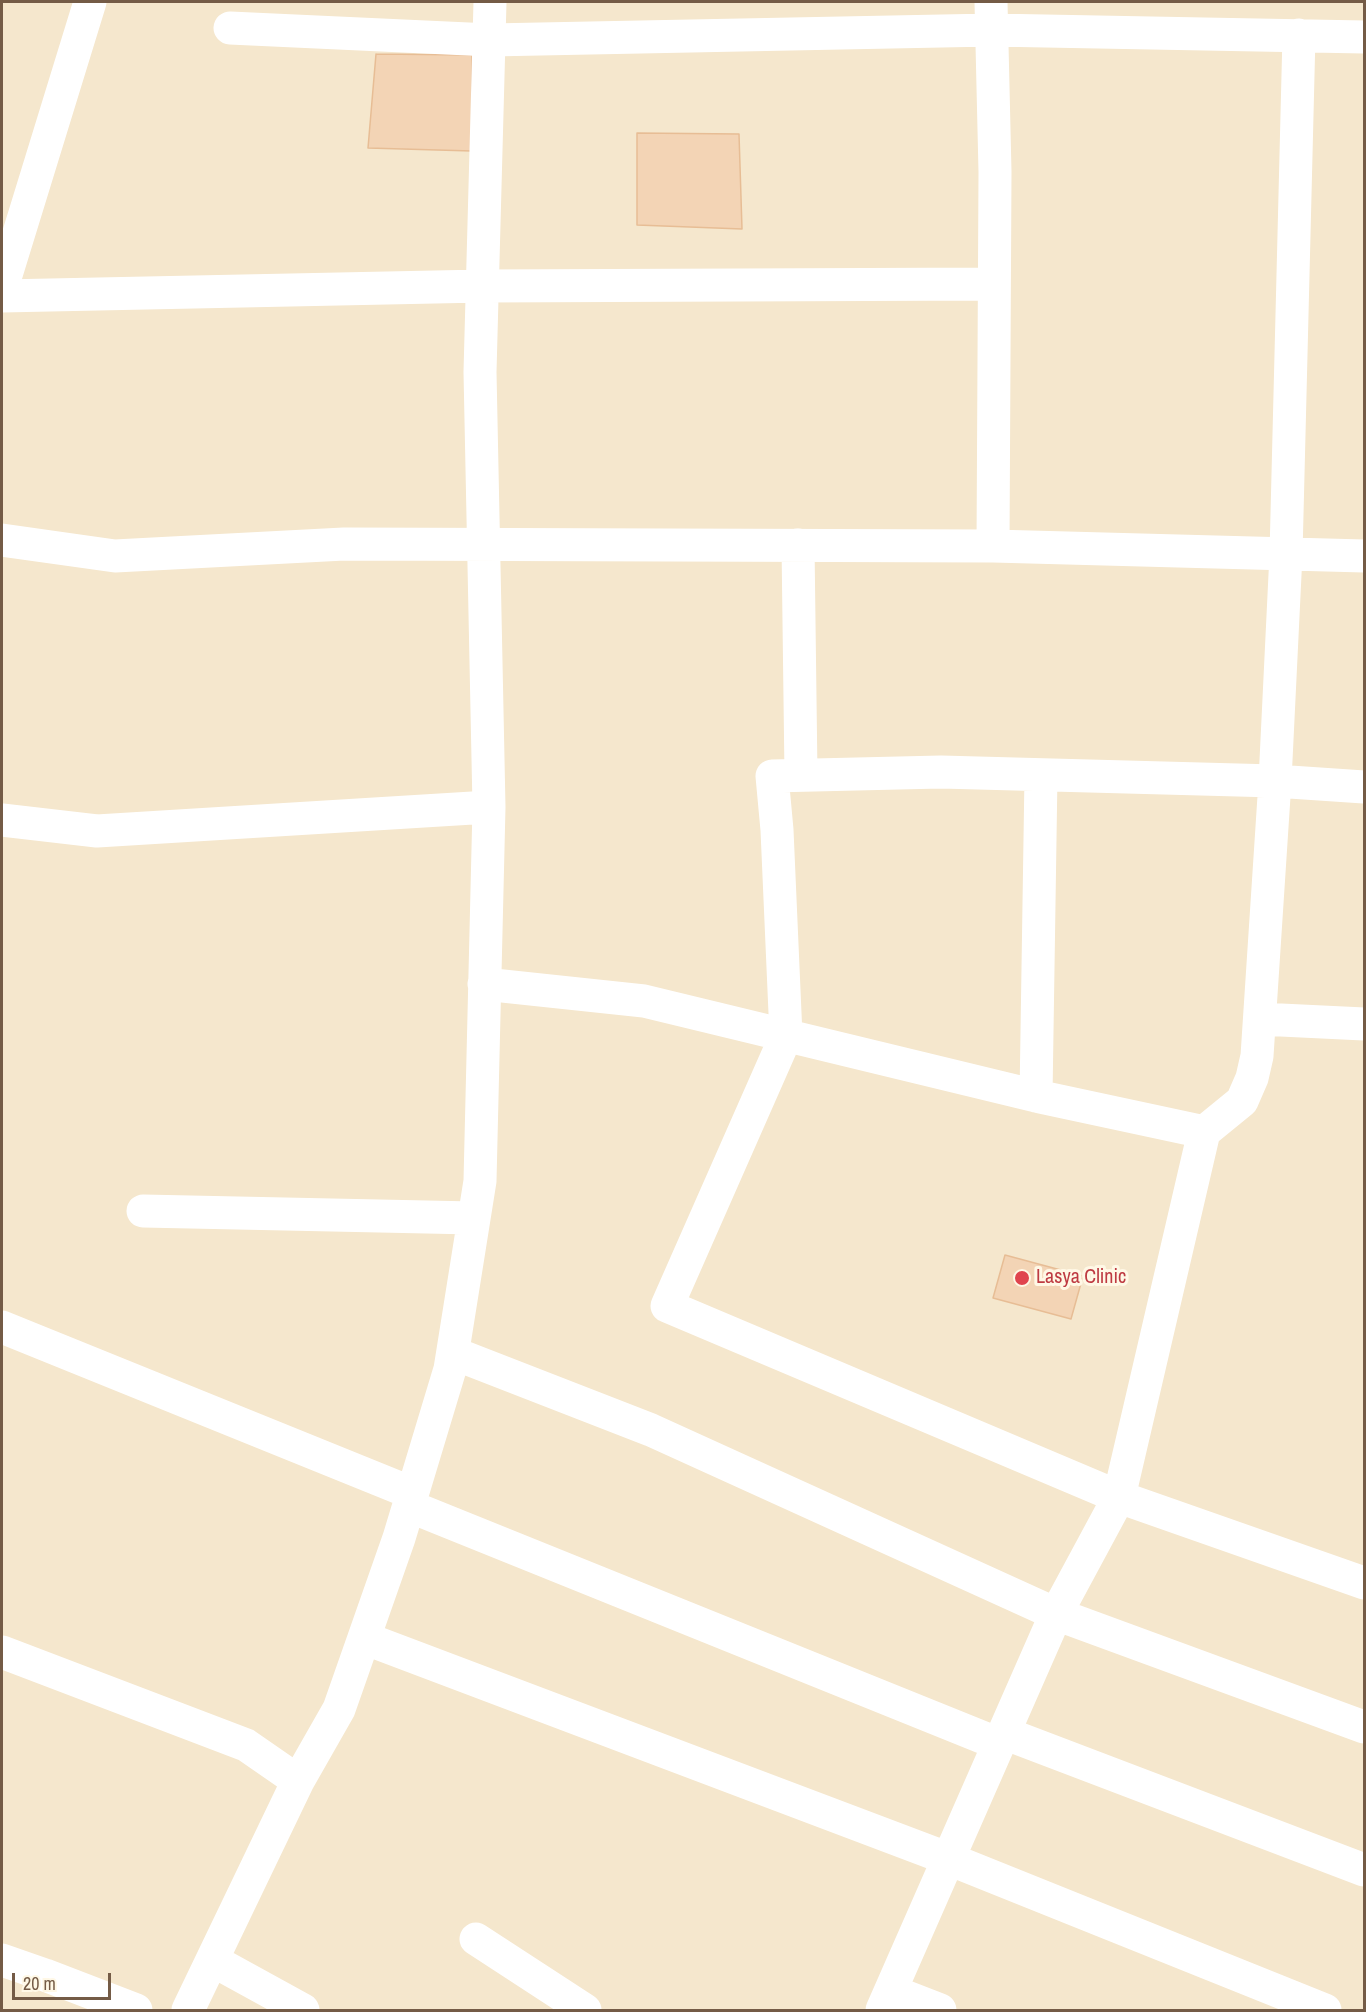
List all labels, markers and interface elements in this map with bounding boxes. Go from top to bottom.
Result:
place label: Lasya Clinic [1036,1266,1126,1290]
marker: Lasya Clinic [1013,1269,1031,1287]
scale bar [15,1961,114,1999]
text: 20 m [23,1971,56,1996]

